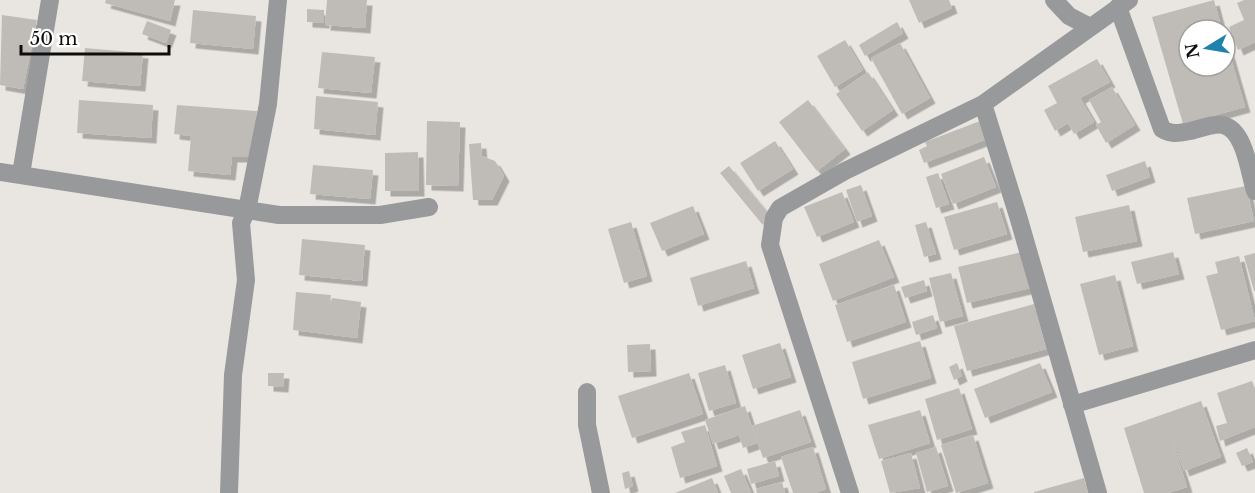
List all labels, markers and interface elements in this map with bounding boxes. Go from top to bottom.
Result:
scale bar [21,18,170,56]
north arrow [1177,18,1237,78]
text: 50 m [30,28,78,50]
text: N [1181,42,1204,60]

